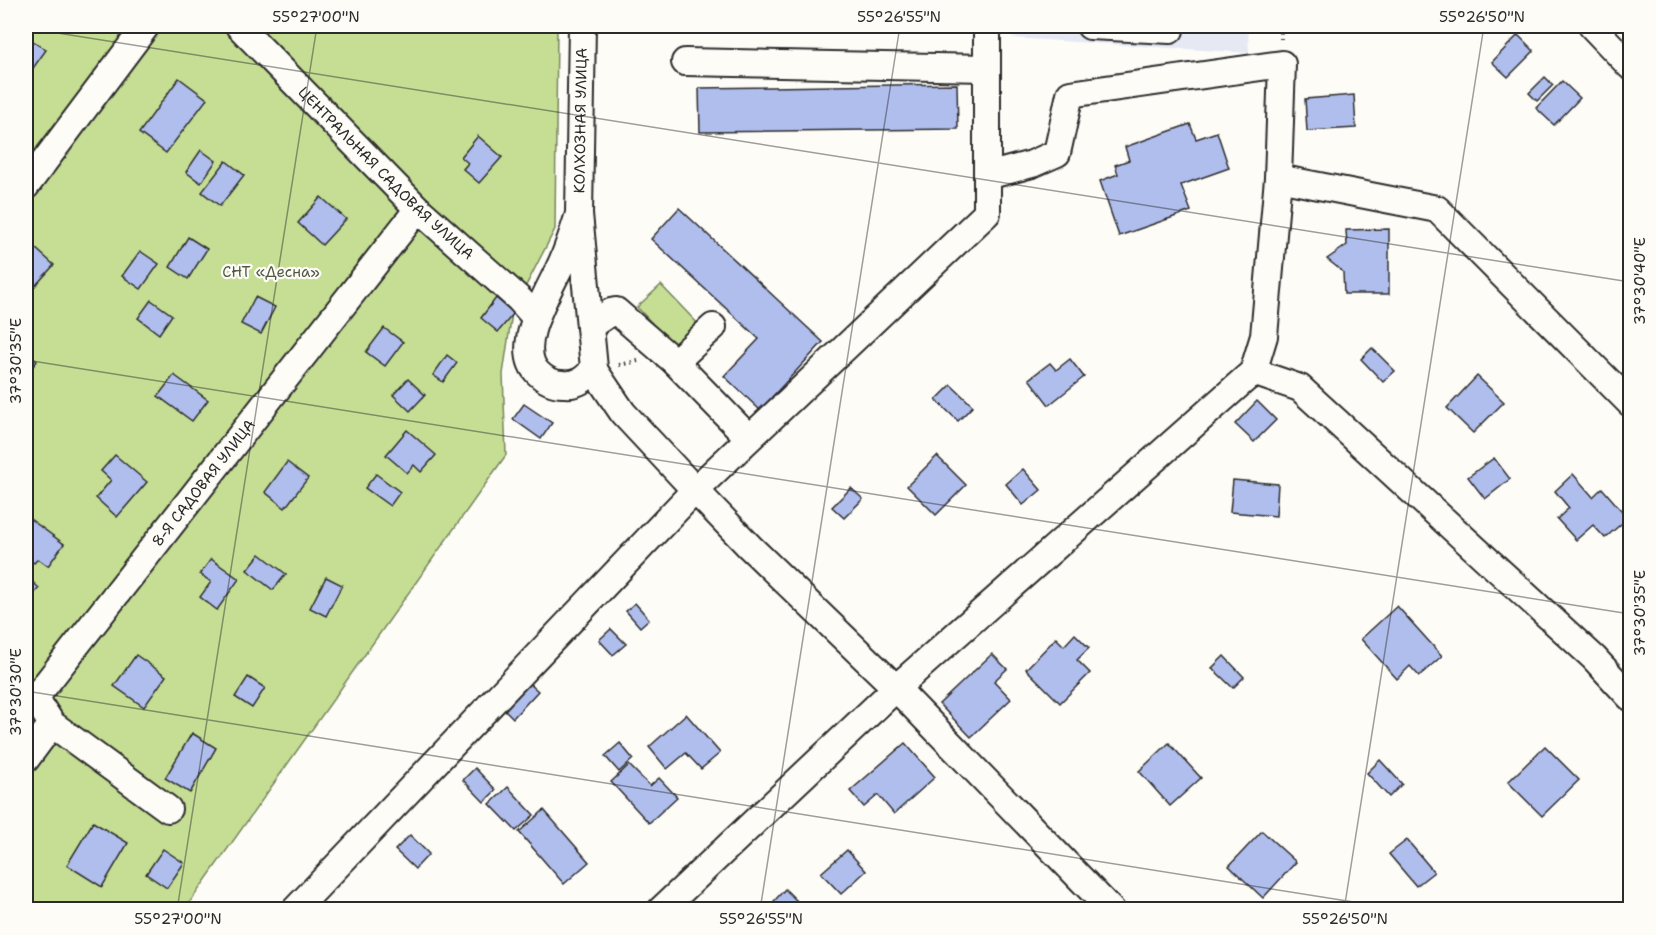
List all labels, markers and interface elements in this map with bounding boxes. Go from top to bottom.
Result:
text: 55°27'00"N [272,7,360,27]
text: 55°26'55"N [857,7,941,27]
text: 55°26'50"N [1439,7,1525,27]
street label: КОЛХОЗНАЯ УЛИЦА [569,47,592,193]
street label: ЦЕНТРАЛЬНАЯ САДОВАЯ УЛИЦА [294,82,478,264]
text: 37°30'40"E [1630,237,1650,325]
park label: СНТ «Десна» [222,262,320,282]
text: 37°30'35"E [6,318,26,404]
street label: 8-Я САДОВАЯ УЛИЦА [147,415,260,551]
text: 37°30'35"E [1630,570,1650,656]
text: 37°30'30"E [6,648,26,736]
text: 55°27'00"N [134,909,222,929]
text: 55°26'55"N [719,909,803,929]
text: 55°26'50"N [1302,909,1388,929]

